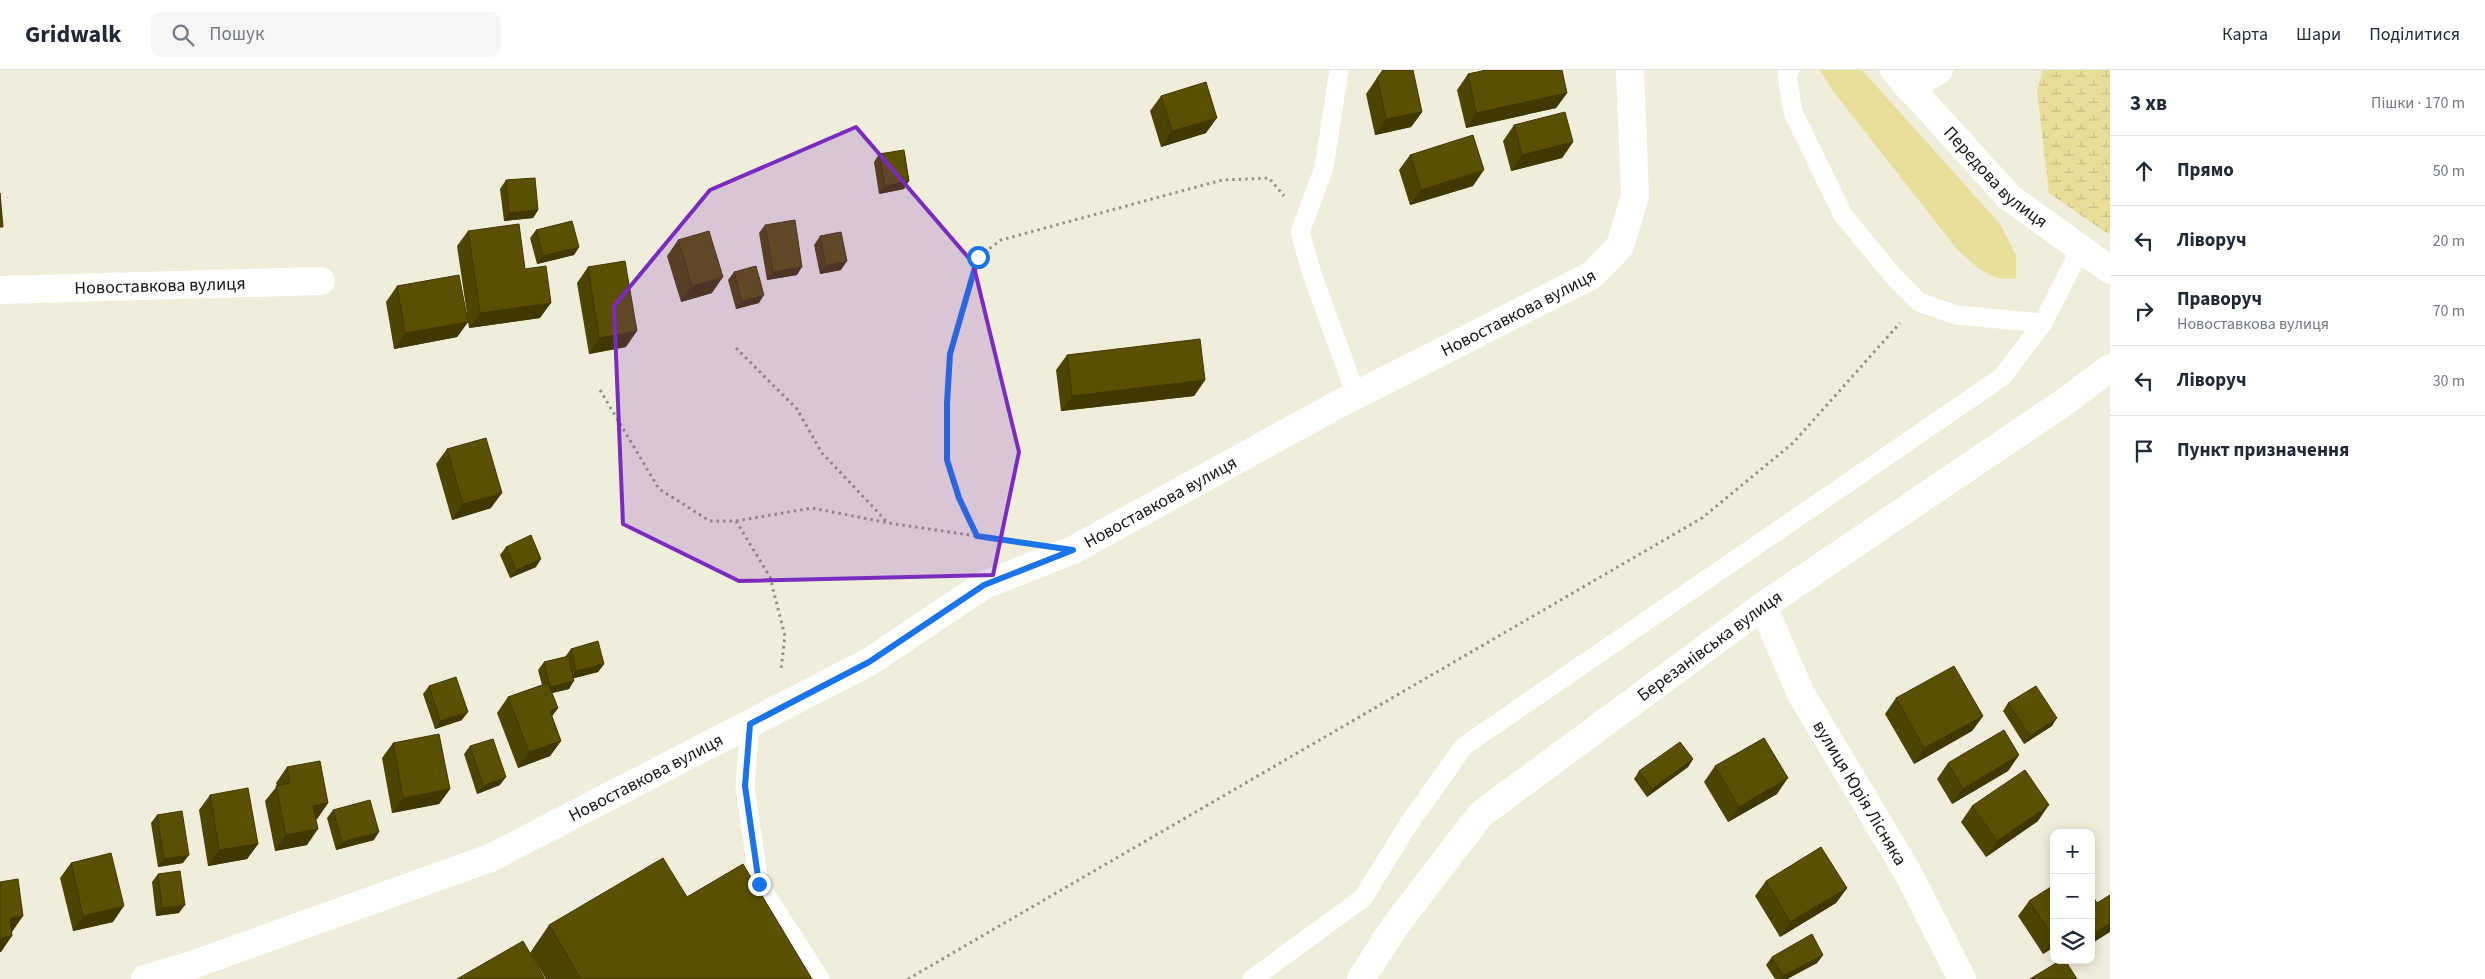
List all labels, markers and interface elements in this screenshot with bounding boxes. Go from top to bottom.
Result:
search box [151,12,501,57]
text: Gridwalk [25,17,121,52]
icon: search [169,21,197,49]
text: Пошук [209,21,264,48]
text: Карта [2222,22,2268,47]
text: Шари [2296,22,2341,47]
text: Поділитися [2369,22,2460,47]
text: 3 хв [2130,88,2167,118]
text: Пішки · 170 m [2371,92,2465,114]
street label: Передова вулиця [1938,120,2053,234]
icon: ahead [2130,157,2158,185]
text: Прямо [2177,157,2234,184]
text: 50 m [2433,160,2465,182]
icon: left [2130,227,2158,255]
text: Ліворуч [2177,227,2246,254]
text: 20 m [2433,230,2465,252]
route start [967,246,990,269]
street label: Новоставкова вулиця [1436,263,1600,363]
street label: Новоставкова вулиця [74,271,246,300]
text: Праворуч [2177,286,2262,313]
icon: right [2130,297,2158,325]
text: 70 m [2433,300,2465,322]
text: Новоставкова вулиця [2177,313,2329,335]
icon: left [2130,367,2158,395]
text: Ліворуч [2177,367,2246,394]
text: 30 m [2433,370,2465,392]
icon: arrive [2130,437,2158,465]
text: Пункт призначення [2177,437,2349,464]
street label: Новоставкова вулиця [1079,450,1241,554]
street label: Березанівська вулиця [1632,584,1787,707]
street label: вулиця Юрія Лісняка [1807,716,1913,870]
street label: Новоставкова вулиця [564,727,728,828]
map controls [2050,829,2095,964]
button: + [2050,829,2095,874]
route end [748,873,771,896]
button: − [2050,874,2095,919]
button: layers [2050,919,2095,964]

